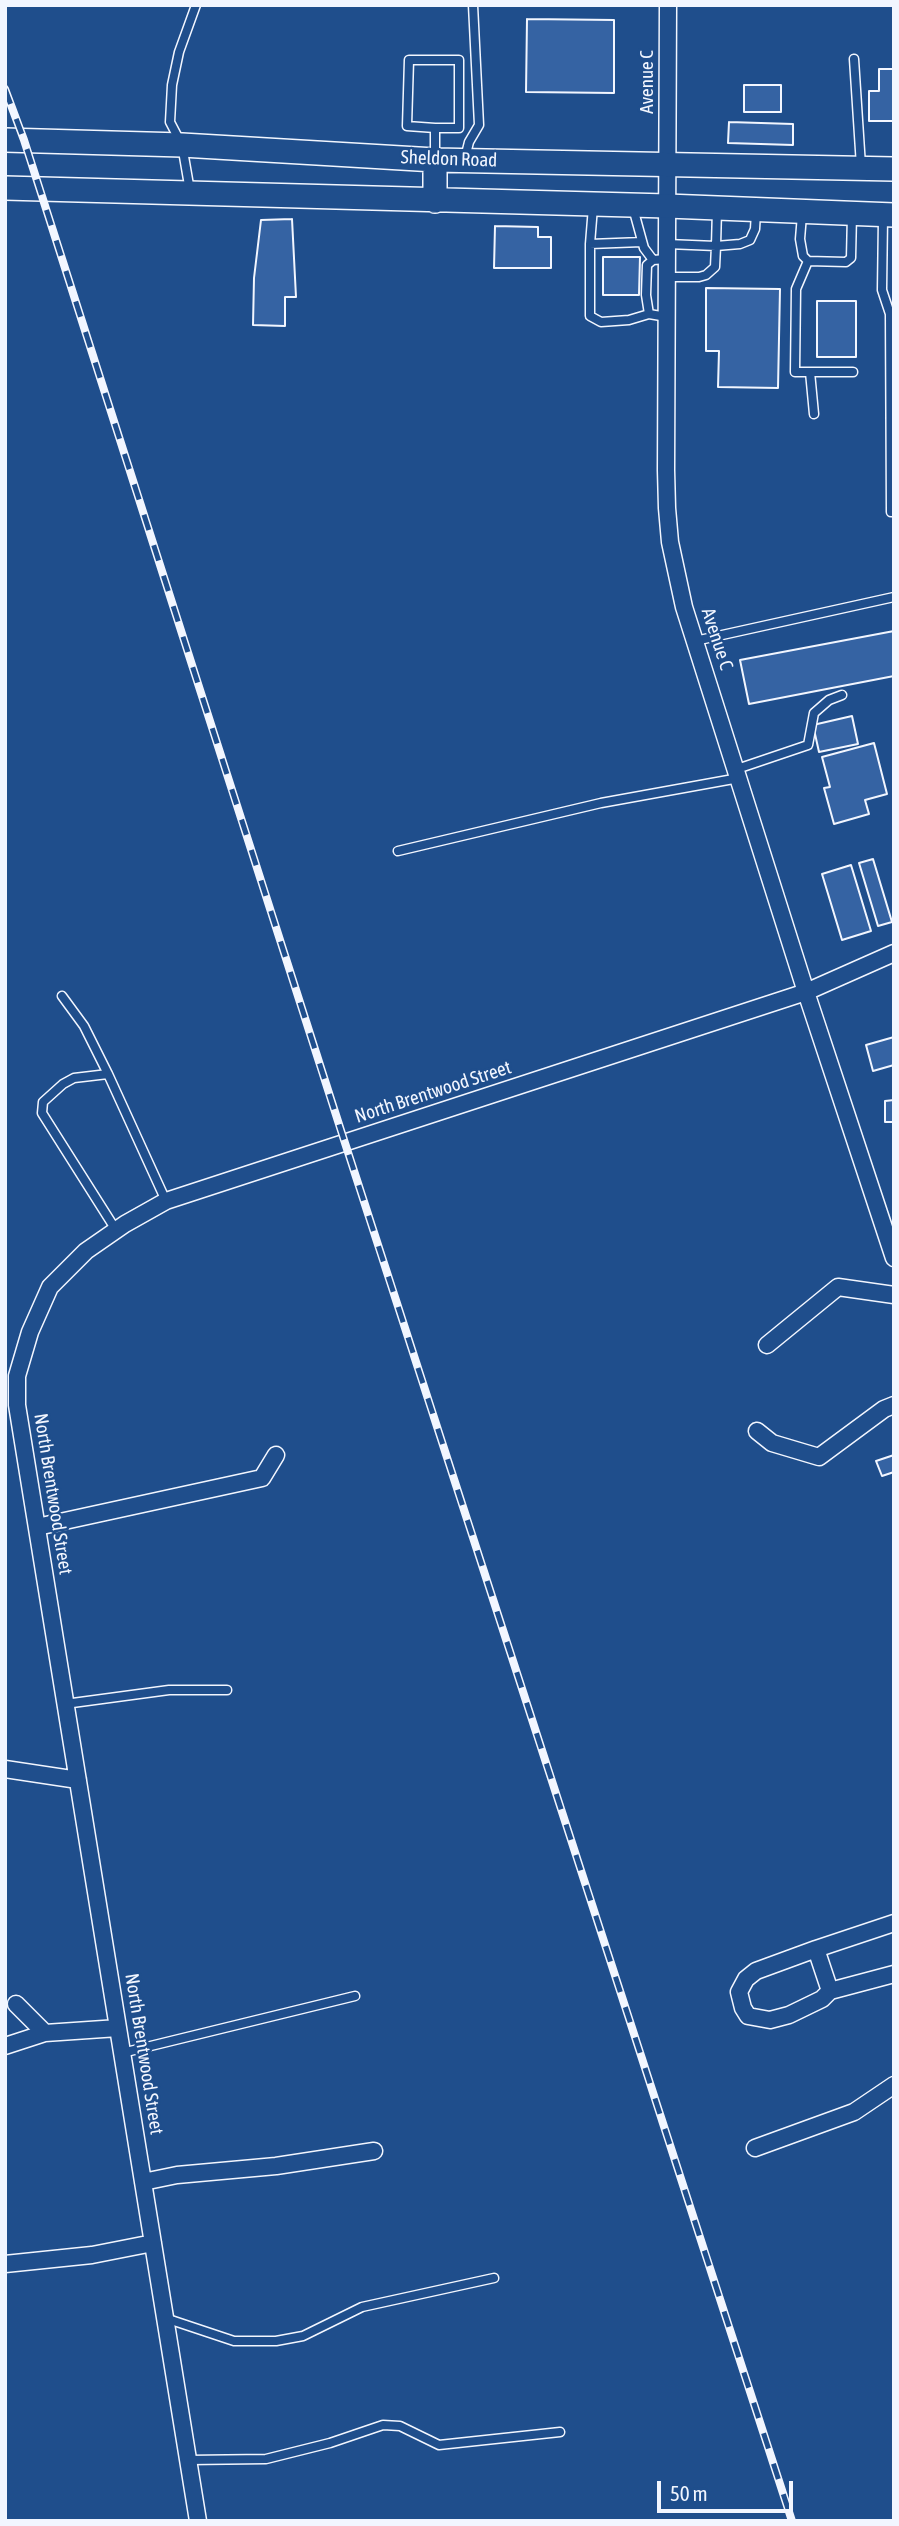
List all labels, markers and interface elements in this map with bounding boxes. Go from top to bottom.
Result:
street label: Avenue C [636,50,658,114]
street label: Sheldon Road [400,146,498,172]
street label: Avenue C [696,605,738,673]
street label: North Brentwood Street [352,1056,514,1128]
street label: North Brentwood Street [29,1412,77,1576]
street label: North Brentwood Street [120,1972,168,2136]
scale bar [661,2466,797,2510]
text: 50 m [670,2481,708,2505]

